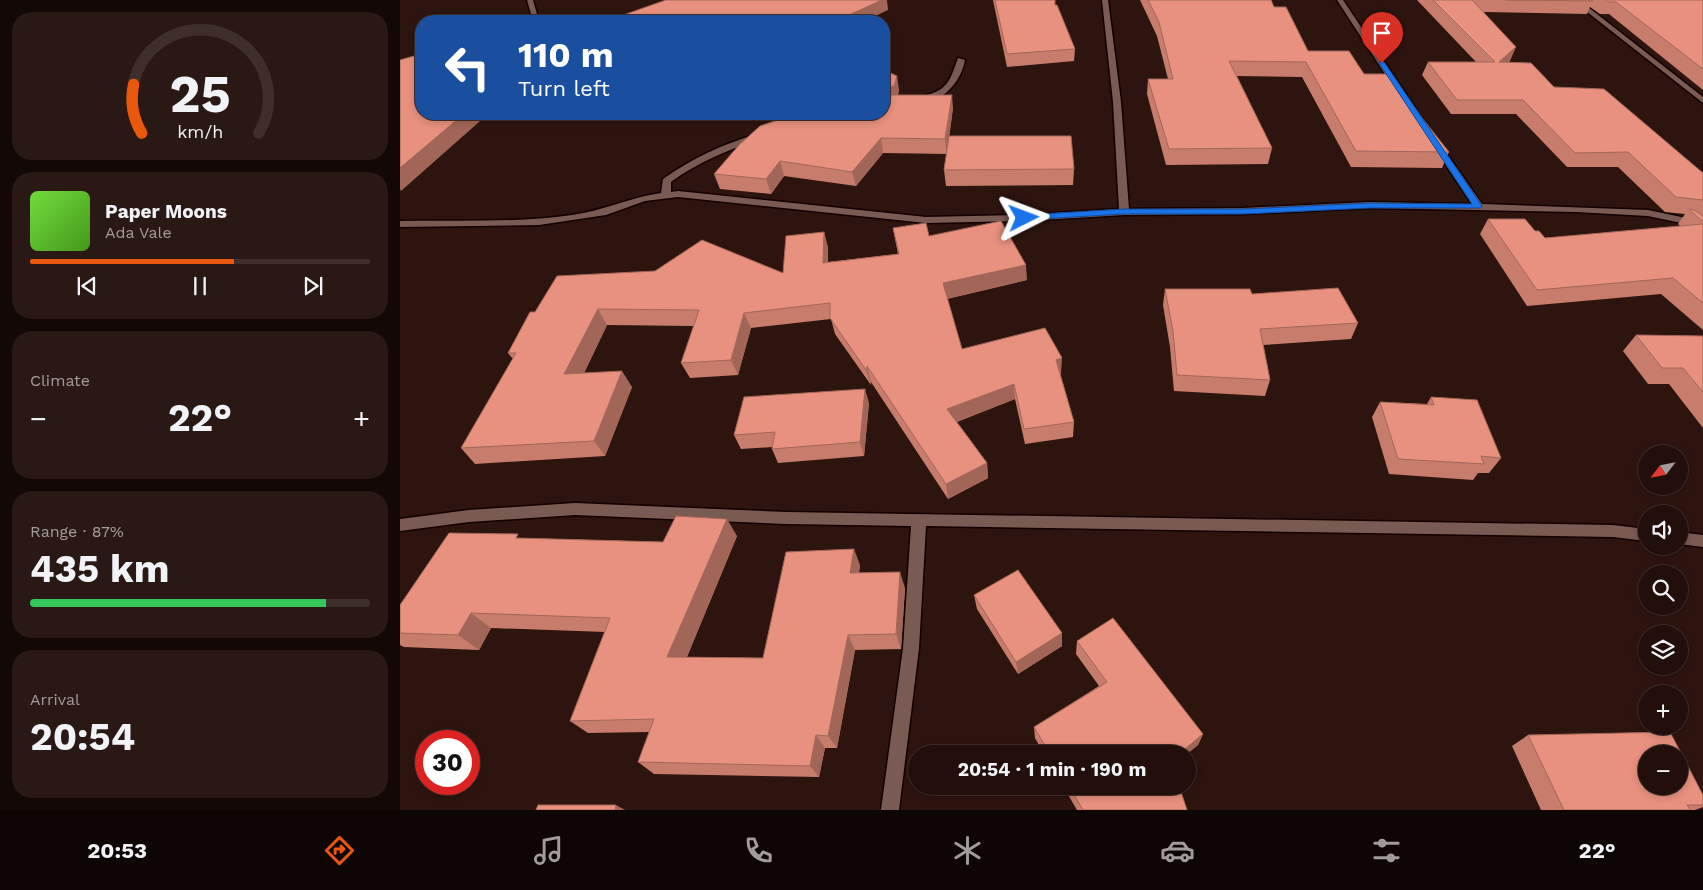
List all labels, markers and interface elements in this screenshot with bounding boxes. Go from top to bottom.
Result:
pin [1361,12,1403,63]
icon: arrive [1368,19,1396,47]
text: 110 m [518,34,614,76]
icon: left [435,35,500,100]
text: 25 [169,64,231,125]
text: Turn left [518,76,610,101]
text: km/h [177,121,223,142]
position arrow [997,191,1049,243]
text: Paper Moons [105,200,227,223]
text: Ada Vale [105,223,172,242]
icon: previous [73,272,101,300]
icon: pause [186,272,214,300]
icon: next [299,272,327,300]
text: Climate [30,371,90,390]
text: 22° [168,396,232,440]
text: − [30,402,47,435]
text: + [353,402,370,435]
north arrow [1638,445,1688,495]
map controls [1638,445,1688,795]
button: sound [1638,505,1688,555]
text: Range · 87% [30,522,124,541]
text: 435 km [30,547,170,591]
button: search [1638,565,1688,615]
button: layers [1638,625,1688,675]
button: + [1638,685,1688,735]
text: Arrival [30,690,80,709]
text: 20:54 [30,715,135,759]
speed limit sign: 30 [415,730,480,795]
button: − [1638,745,1688,795]
text: 20:54 · 1 min · 190 m [958,758,1146,781]
icon: directions [322,833,357,868]
icon: music [531,833,566,868]
icon: phone [741,833,776,868]
icon: climate [950,833,985,868]
icon: car [1160,833,1195,868]
icon: filters [1369,833,1404,868]
text: 20:53 [87,838,147,863]
text: 22° [1579,838,1616,863]

